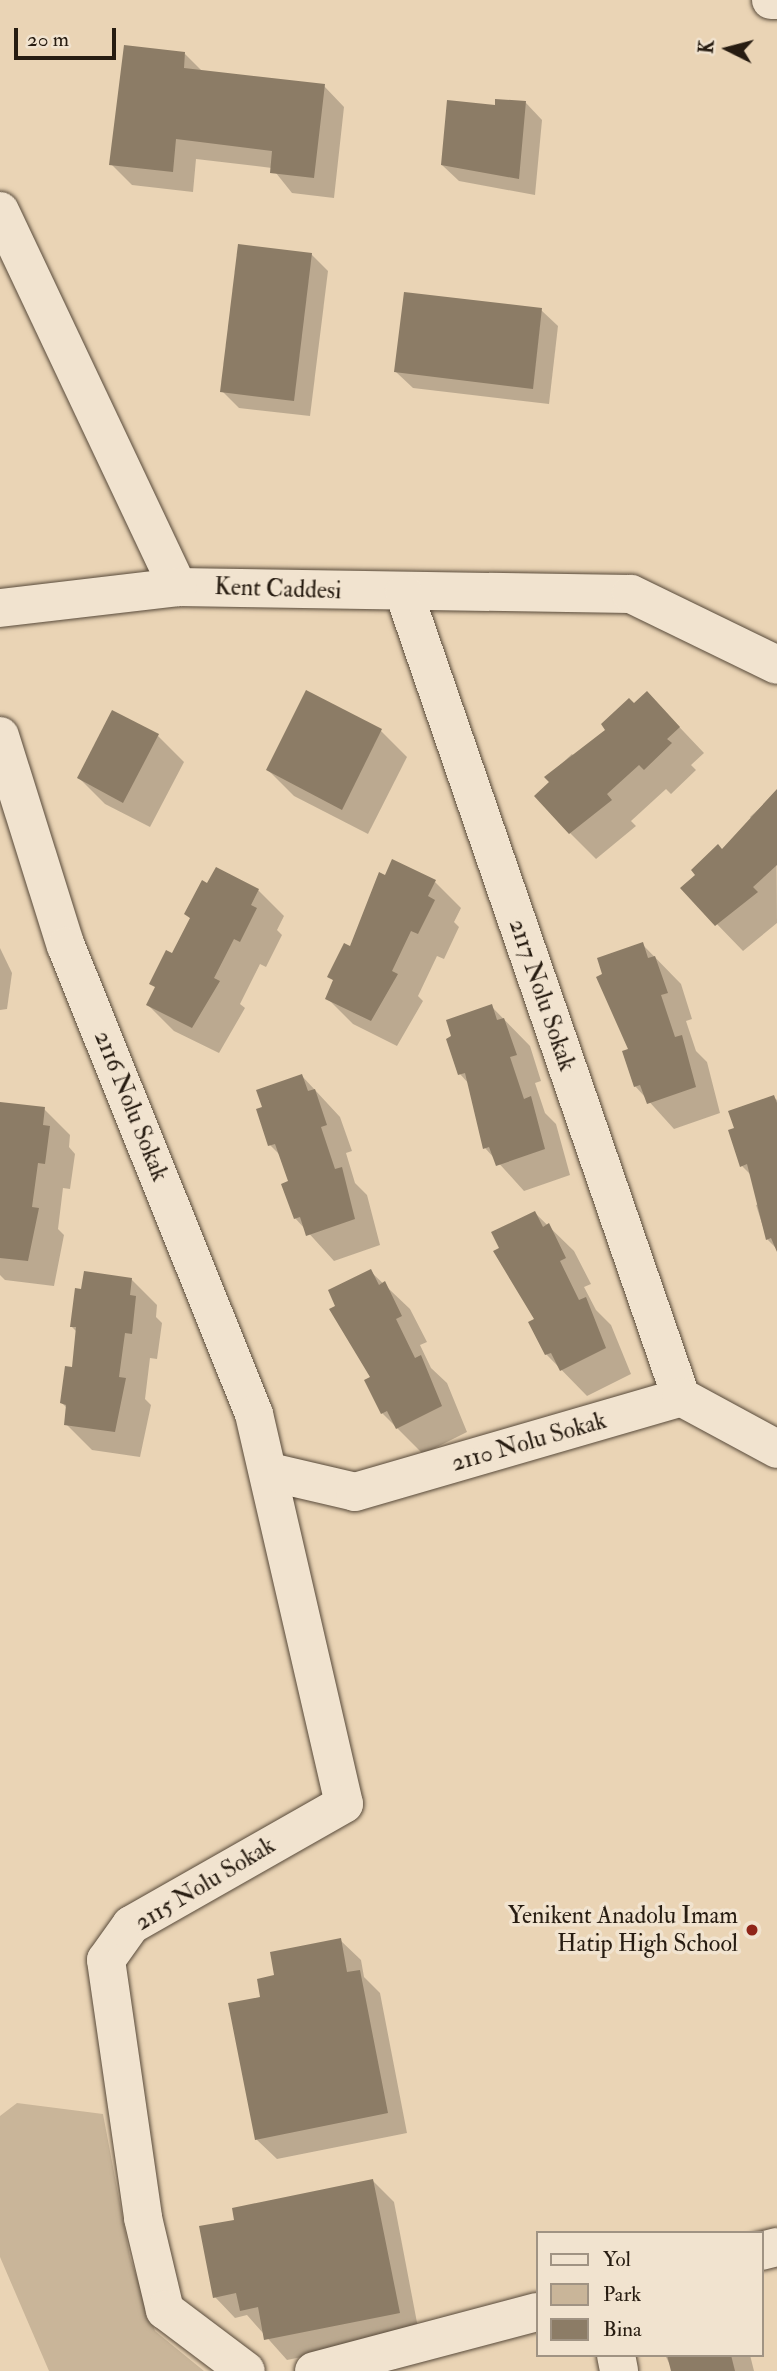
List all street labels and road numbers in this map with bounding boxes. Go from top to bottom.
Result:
street label: Kent Caddesi [214,572,342,606]
street label: 2117 Nolu Sokak [503,915,581,1075]
street label: 2116 Nolu Sokak [88,1027,174,1185]
street label: 2110 Nolu Sokak [448,1406,610,1478]
street label: 2115 Nolu Sokak [130,1831,280,1937]

